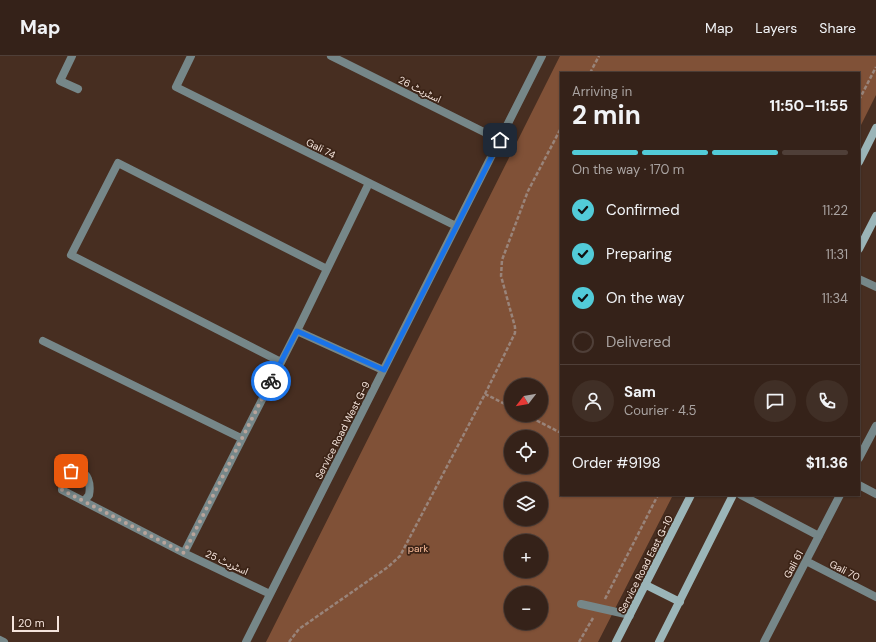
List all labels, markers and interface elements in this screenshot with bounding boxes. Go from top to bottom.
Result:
text: Map [20,15,60,40]
text: Map [705,19,733,37]
text: Layers [755,19,797,37]
text: Share [819,19,856,37]
street label: اسٹریٹ 26 [396,73,443,106]
text: Arriving in [572,83,632,100]
text: 11:50–11:55 [770,96,848,116]
text: 2 min [572,98,641,132]
pin [483,123,517,157]
icon: home [489,129,511,151]
street label: Gali 74 [304,136,338,161]
text: On the way · 170 m [572,161,684,178]
icon: check [572,199,594,221]
text: Confirmed [606,200,680,220]
text: 11:22 [822,202,848,219]
icon: check [572,243,594,265]
text: Preparing [606,244,672,264]
text: 11:31 [826,246,848,263]
icon: check [572,287,594,309]
text: On the way [606,288,685,308]
text: 11:34 [822,290,848,307]
text: Delivered [606,332,671,352]
courier [251,361,291,401]
icon: bike [260,370,282,392]
north arrow [504,378,548,422]
map controls [504,378,548,630]
street label: Service Road West G-9 [312,379,373,481]
button: person [572,380,614,422]
button: chat [754,380,796,422]
button: phone [806,380,848,422]
text: Sam [624,382,656,402]
text: Courier · 4.5 [624,402,697,419]
button: locate [504,430,548,474]
text: Order #9198 [572,453,661,473]
text: $11.36 [806,453,848,473]
pin [54,454,88,488]
icon: bag [60,460,82,482]
button: layers [504,482,548,526]
street label: Service Road East G-10 [615,513,676,615]
button: + [504,534,548,578]
park label: park [408,542,428,555]
street label: اسٹریٹ 25 [203,547,250,578]
street label: Gali 61 [781,548,806,580]
street label: Gali 70 [827,557,862,584]
button: − [504,586,548,630]
scale bar [12,614,59,633]
text: 20 m [18,616,44,630]

